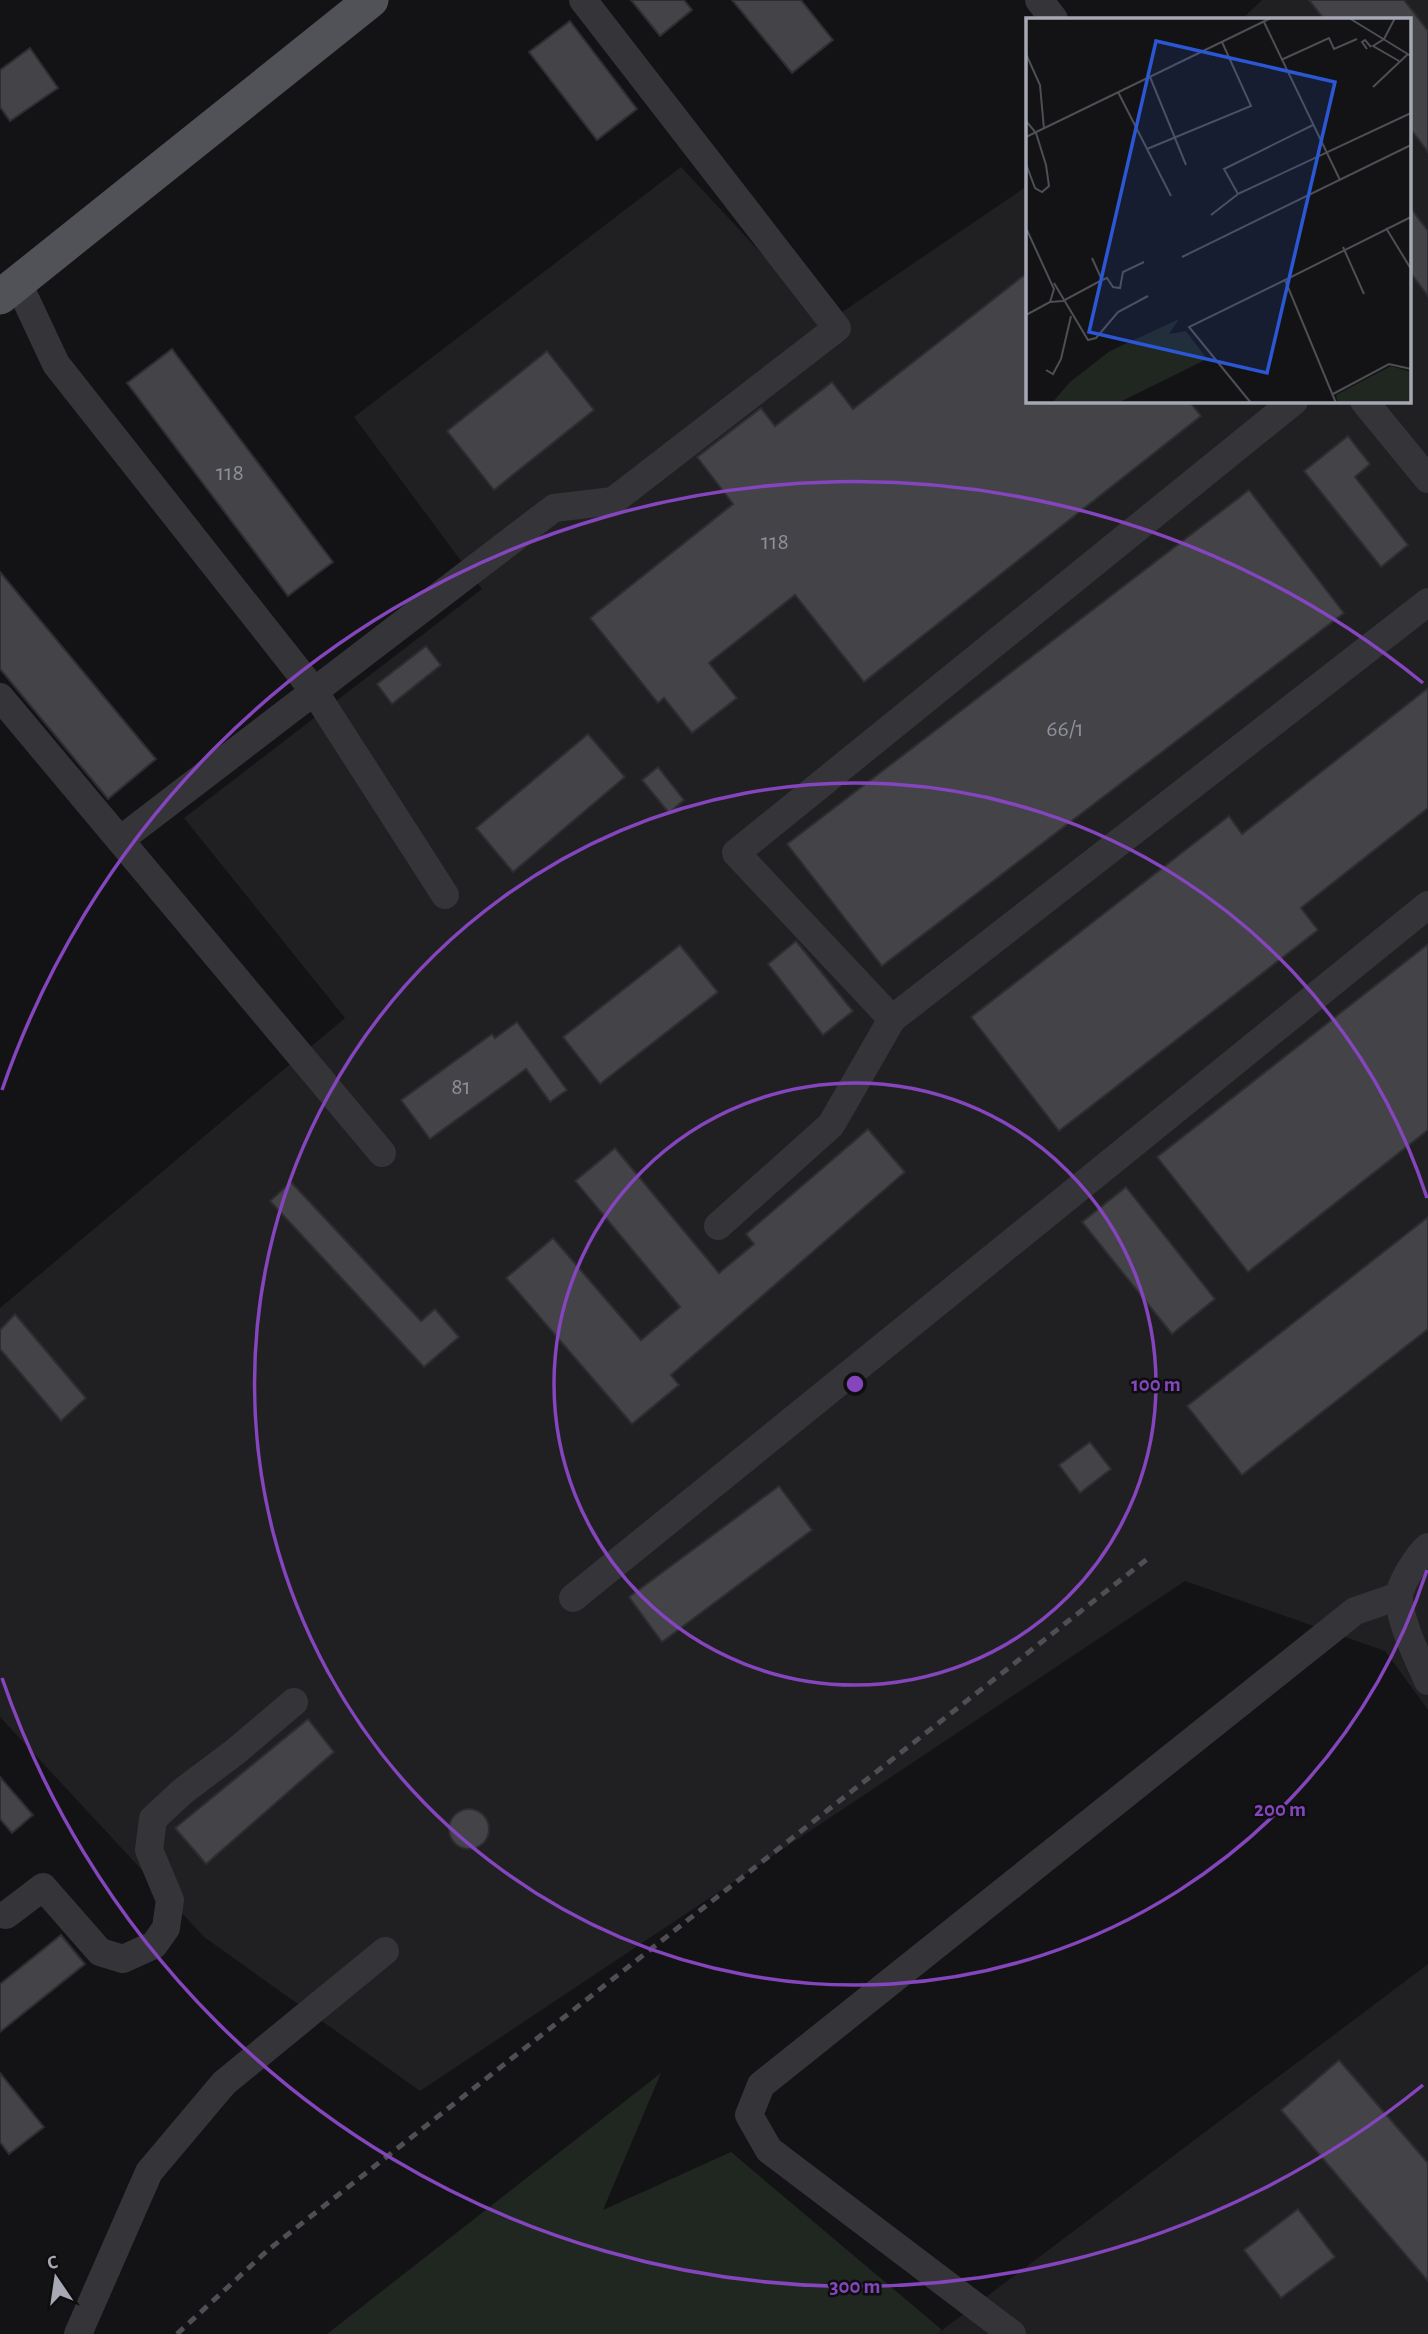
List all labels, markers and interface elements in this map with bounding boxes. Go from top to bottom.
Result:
inset map [1026,18,1410,402]
house number: 118 [216,461,244,485]
house number: 118 [761,530,789,554]
house number: 66/1 [1046,717,1084,741]
house number: 81 [451,1075,471,1099]
centre of rings [843,1372,867,1396]
text: 100 m [1131,1374,1181,1395]
text: 200 m [1254,1799,1306,1820]
north arrow [21,2243,91,2313]
text: С [45,2252,60,2273]
text: 300 m [829,2276,881,2297]

